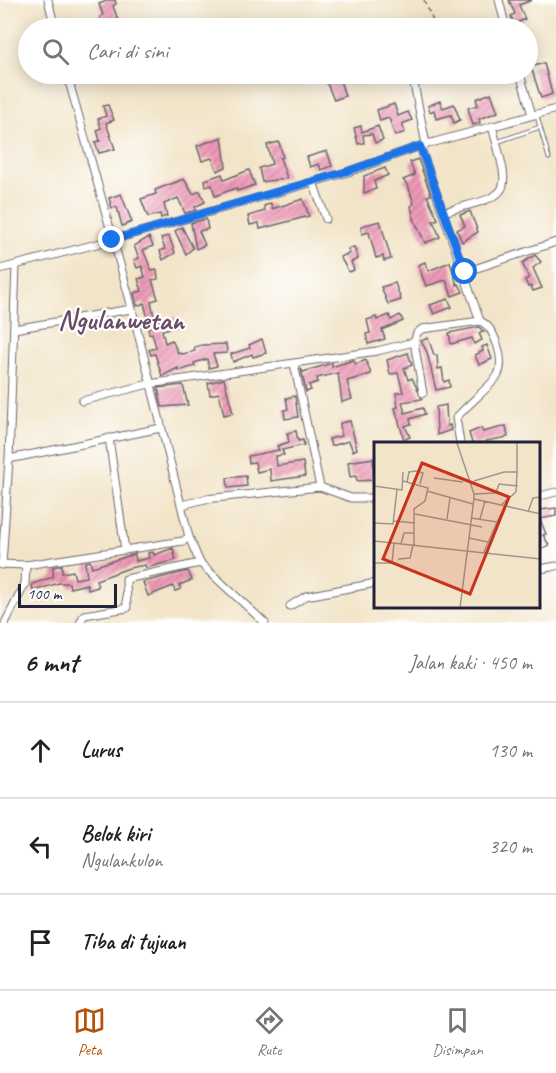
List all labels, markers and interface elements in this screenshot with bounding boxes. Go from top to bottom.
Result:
search box [18,18,538,84]
icon: search [39,35,72,68]
text: Cari di sini [87,37,168,65]
route end [98,226,124,252]
route start [451,258,477,284]
district label: Ngulanwetan [58,302,186,337]
inset map [374,442,541,608]
scale bar [18,581,117,608]
text: 100 m [27,584,61,604]
text: 6 mnt [24,646,78,679]
text: Jalan kaki · 450 m [409,650,532,675]
icon: ahead [24,734,57,767]
text: Lurus [81,736,121,764]
text: 130 m [489,738,532,763]
text: Belok kiri [81,820,150,848]
icon: left [24,830,57,863]
text: 320 m [489,834,532,859]
text: Ngulankulon [81,848,162,873]
icon: arrive [24,926,57,959]
text: Tiba di tujuan [81,928,186,956]
tab: Peta [73,1004,106,1060]
tab: Rute [253,1004,286,1060]
tab: Disimpan [432,1004,483,1060]

